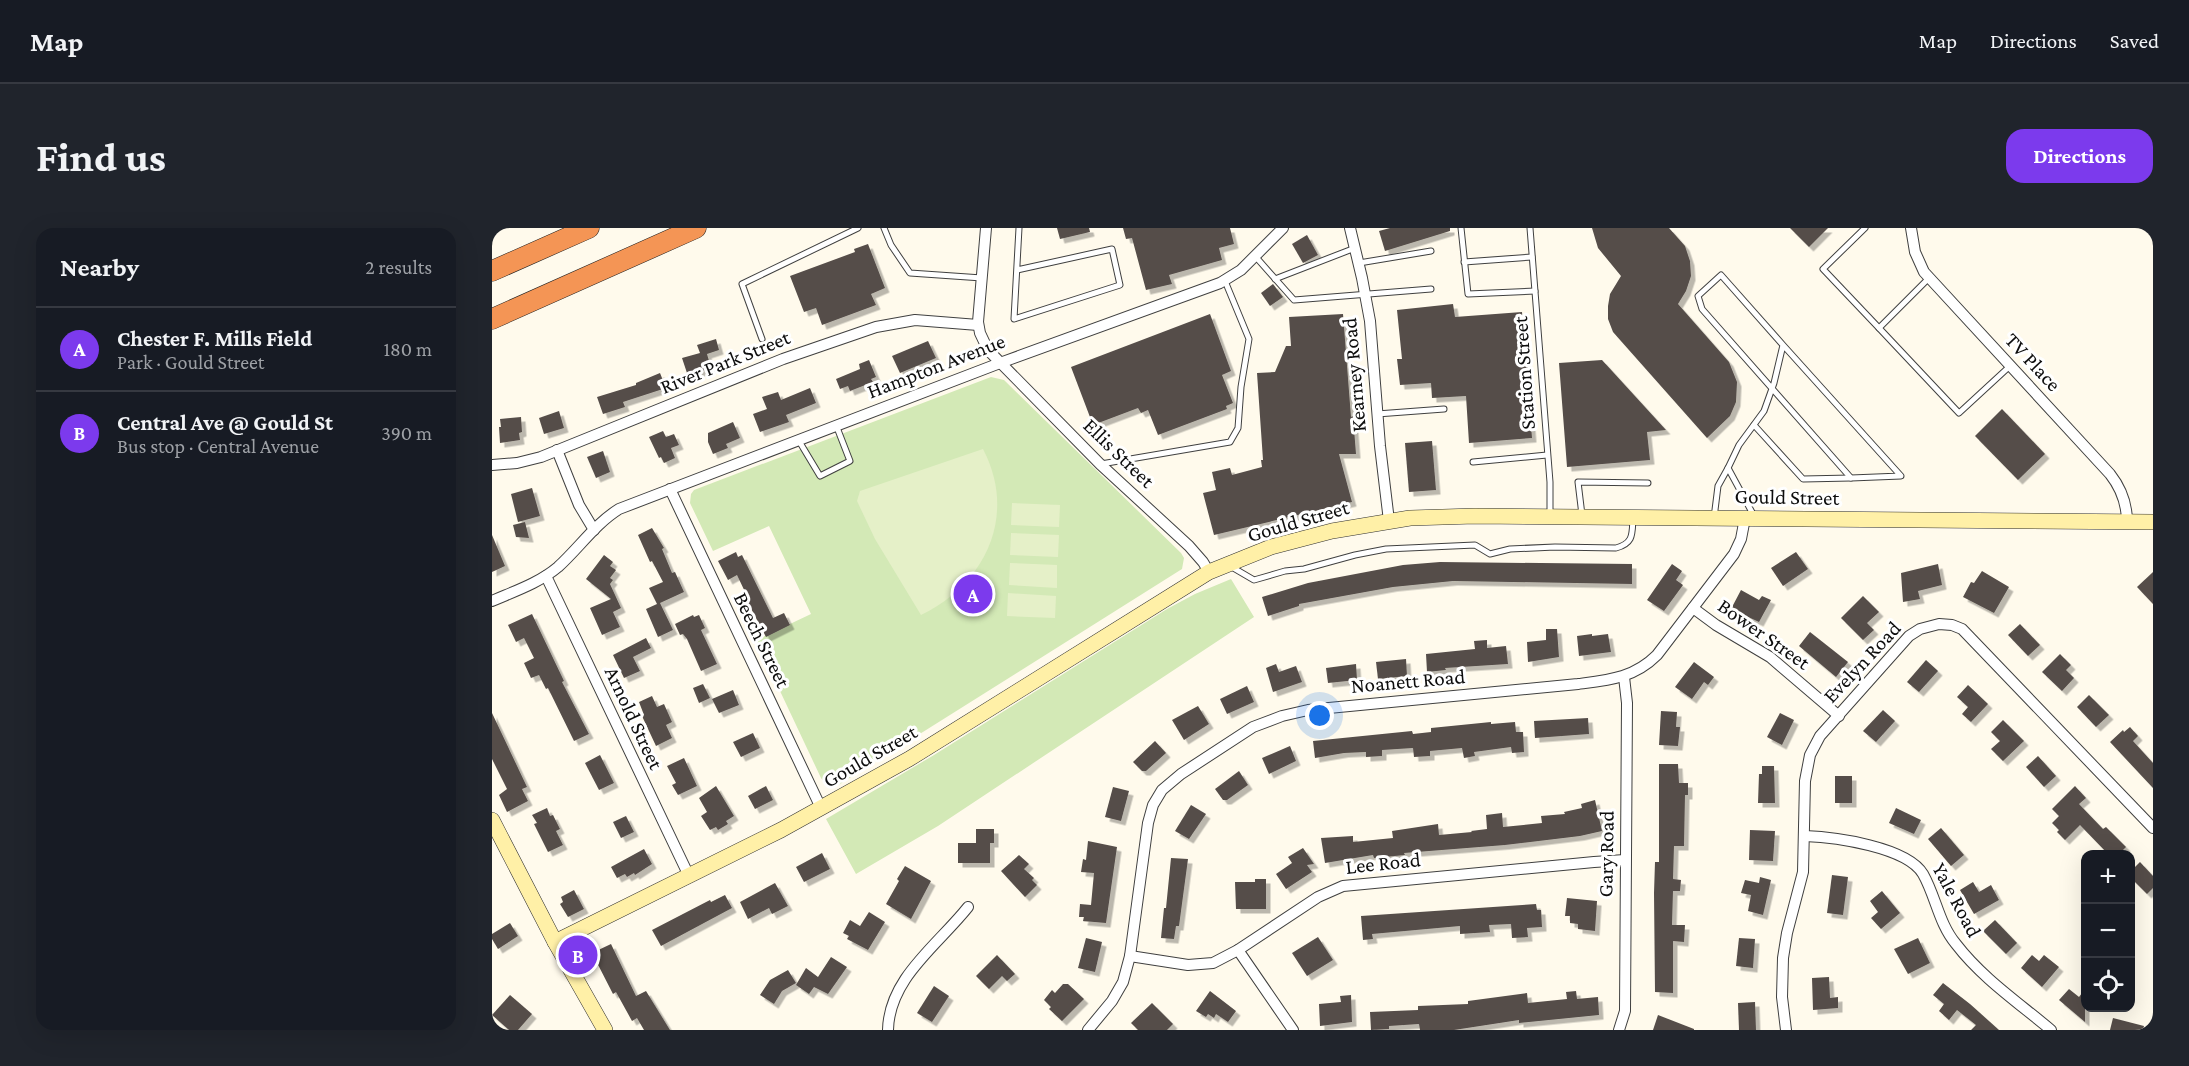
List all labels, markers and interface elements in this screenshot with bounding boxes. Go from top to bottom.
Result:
text: Map [30,26,83,57]
text: Map [1919,29,1957,53]
text: Directions [1990,29,2077,53]
text: Saved [2110,29,2159,53]
button: Directions [2006,129,2153,183]
text: Find us [36,133,166,180]
text: Nearby [60,253,139,282]
text: 2 results [365,256,432,278]
street label: Station Street [1508,314,1540,431]
street label: Kearney Road [1337,317,1371,433]
street label: River Park Street [657,325,794,399]
text: Chester F. Mills Field [117,326,312,351]
street label: TV Place [2000,328,2066,396]
street label: Hampton Avenue [864,329,1008,403]
text: A [74,338,85,360]
text: 180 m [383,338,432,360]
text: Park · Gould Street [117,351,264,373]
text: Central Ave @ Gould St [117,410,333,435]
street label: Ellis Street [1079,413,1160,493]
text: B [74,422,85,444]
text: 390 m [381,422,432,444]
text: Bus stop · Central Avenue [117,435,319,457]
street label: Gould Street [1735,484,1841,510]
street label: Gould Street [1244,495,1353,547]
pin: A [954,572,992,616]
street label: Beech Street [729,588,796,692]
street label: Bower Street [1713,593,1816,675]
street label: Evelyn Road [1818,616,1906,708]
street label: Arnold Street [600,663,669,774]
street label: Noanett Road [1350,664,1466,698]
your location [1305,701,1334,730]
street label: Gould Street [819,719,922,793]
street label: Gary Road [1593,810,1619,898]
street label: Lee Road [1344,847,1422,879]
map controls [2081,850,2135,1012]
button: + [2081,850,2135,904]
street label: Yale Road [1927,859,1987,941]
button: − [2081,904,2135,958]
pin: B [558,932,598,978]
button: locate [2081,958,2135,1012]

